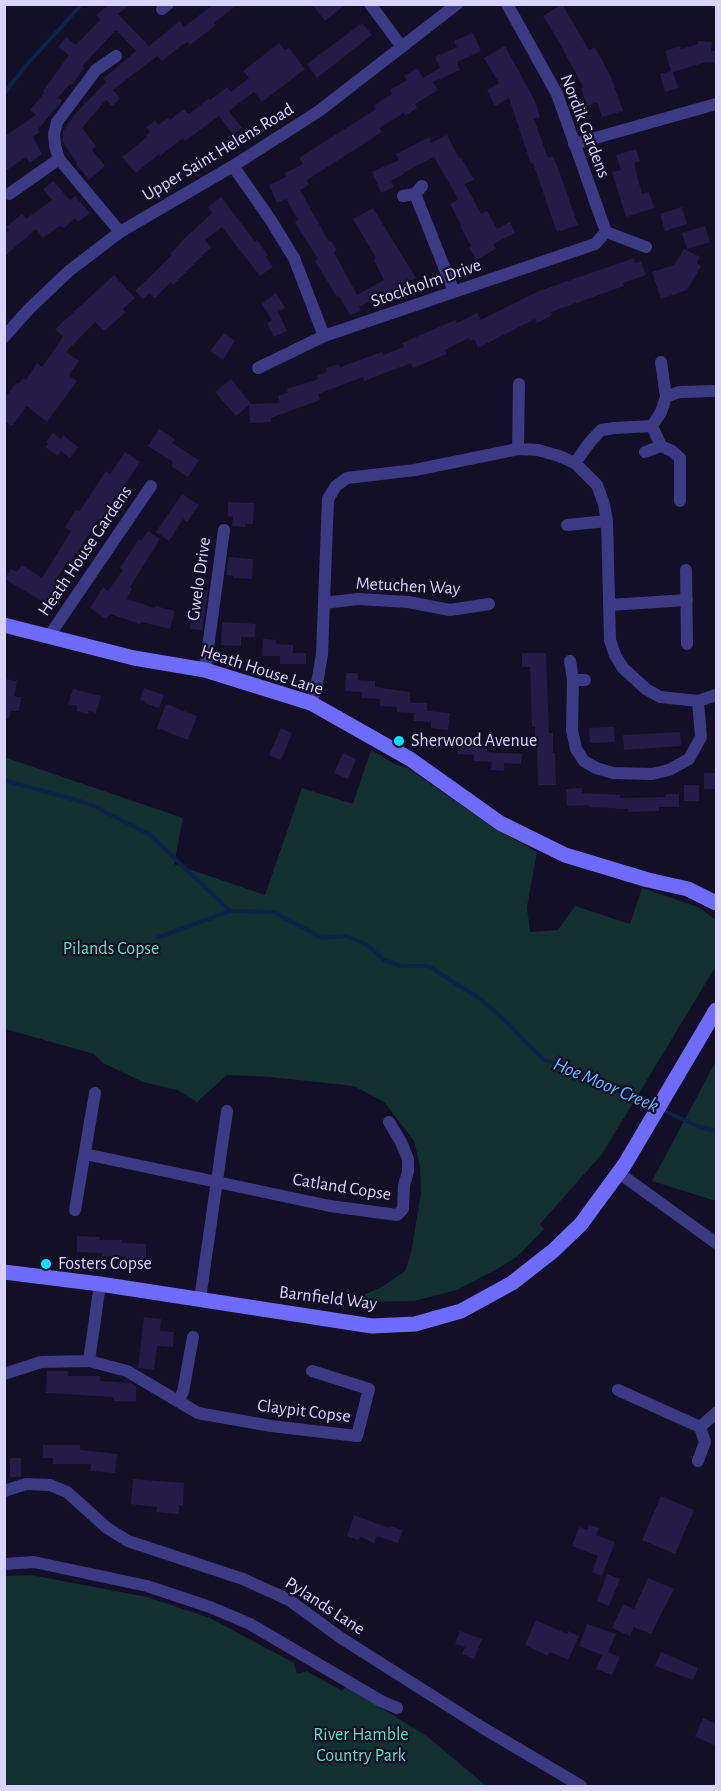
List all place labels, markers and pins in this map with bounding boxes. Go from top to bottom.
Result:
place label: Sherwood Avenue [411,730,537,752]
marker: Sherwood Avenue [392,734,406,748]
place label: Fosters Copse [58,1253,152,1275]
marker: Fosters Copse [39,1257,53,1271]

